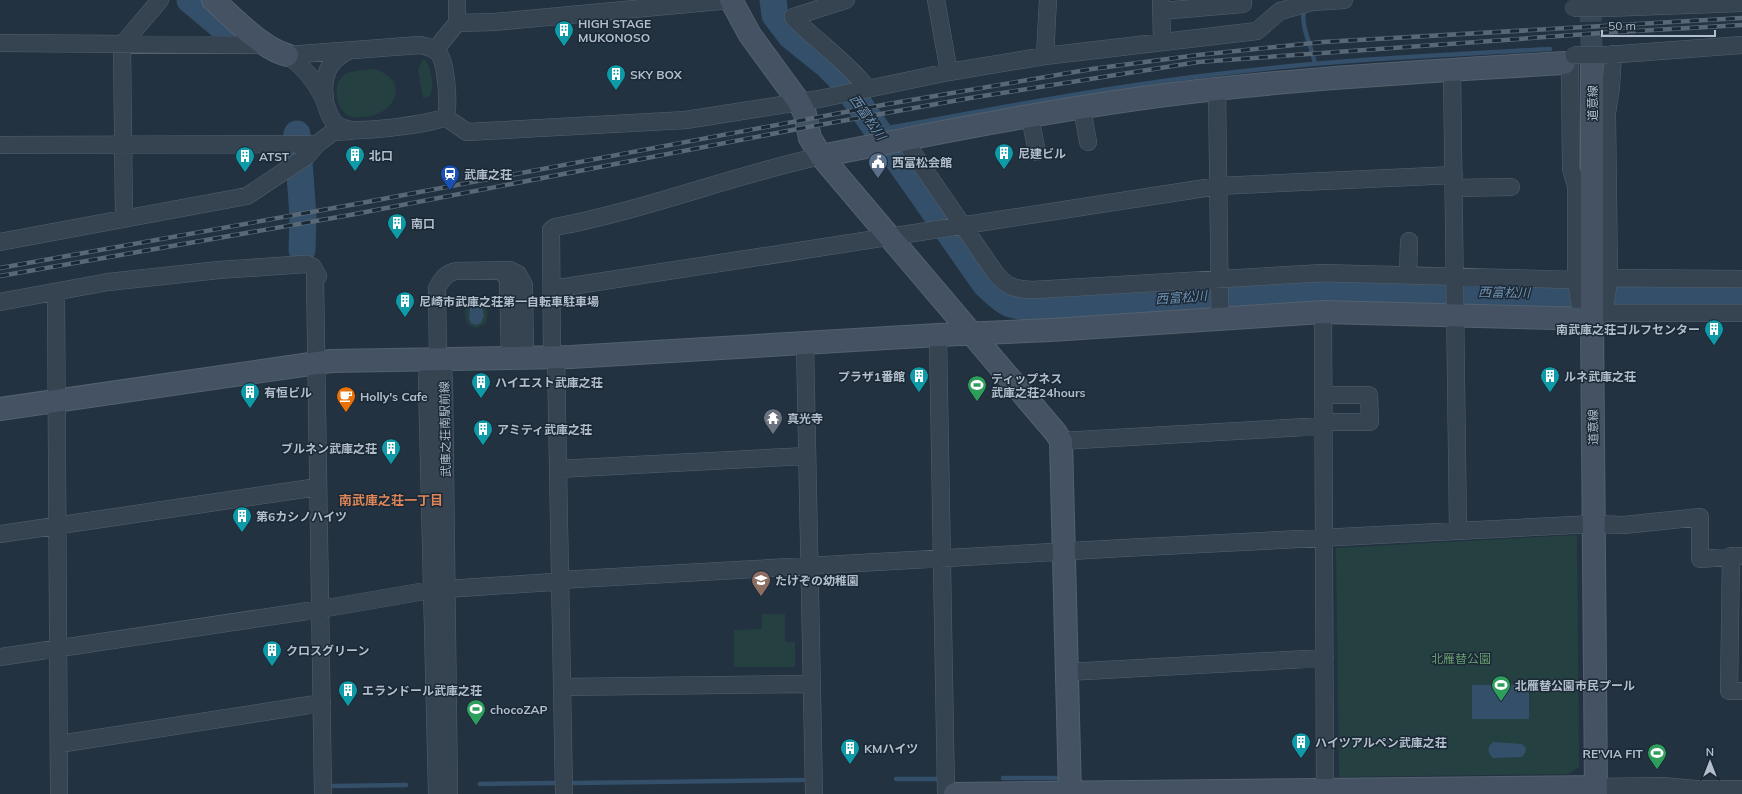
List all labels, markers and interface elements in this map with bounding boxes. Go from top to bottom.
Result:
scale bar [1602,12,1715,38]
place label: HIGH STAGE MUKONOSO [578,16,651,45]
text: 50 m [1608,18,1636,33]
building icon: HIGH STAGE MUKONOSO [553,19,575,47]
building icon: SKY BOX [605,63,627,91]
place label: SKY BOX [630,67,683,82]
street label: 道意線 [1585,85,1600,121]
water label: 西富松川 [847,91,891,145]
building icon: 尼建ビル [993,142,1015,170]
building icon: 北口 [344,144,366,172]
building icon: ATST [234,145,256,173]
place label: 尼建ビル [1018,146,1066,161]
place label: 北口 [369,148,393,163]
place label: ATST [259,149,290,164]
public building icon: 西富松会館 [867,151,889,179]
place label: 西富松会館 [892,155,952,170]
station icon: 武庫之荘 [439,163,461,191]
place label: 武庫之荘 [464,167,512,182]
building icon: 南口 [386,212,408,240]
place label: 南口 [411,216,435,231]
water label: 西富松川 [1478,284,1532,300]
water label: 西富松川 [1154,287,1209,307]
building icon: 尼崎市武庫之荘第一自転車駐車場 [394,290,416,318]
place label: 尼崎市武庫之荘第一自転車駐車場 [419,294,599,309]
building icon: 南武庫之荘ゴルフセンター [1703,318,1725,346]
place label: 南武庫之荘ゴルフセンター [1556,322,1700,337]
building icon: プラザ1番館 [908,365,930,393]
building icon: ルネ武庫之荘 [1539,365,1561,393]
place label: プラザ1番館 [838,369,905,384]
place label: ルネ武庫之荘 [1564,369,1636,384]
building icon: ハイエスト武庫之荘 [470,371,492,399]
place label: ティップネス 武庫之荘24hours [991,371,1086,400]
sports icon: ティップネス 武庫之荘24hours [966,374,988,402]
place label: ハイエスト武庫之荘 [495,375,603,390]
building icon: 有恒ビル [239,381,261,409]
street label: 武庫之荘南駅前線 [437,381,453,477]
place label: 有恒ビル [264,385,312,400]
cafe icon: Holly's Cafe [335,385,357,413]
place label: Holly's Cafe [360,389,428,404]
temple icon: 真光寺 [762,407,784,435]
street label: 道意線 [1585,409,1601,445]
place label: 真光寺 [787,411,823,426]
building icon: アミティ武庫之荘 [472,418,494,446]
place label: アミティ武庫之荘 [497,422,592,437]
building icon: ブルネン武庫之荘 [380,437,402,465]
place label: ブルネン武庫之荘 [281,441,377,456]
district label: 南武庫之荘一丁目 [339,492,443,508]
building icon: 第6カシノハイツ [231,505,253,533]
place label: 第6カシノハイツ [256,509,347,524]
school or university icon: たけぞの幼稚園 [750,569,772,597]
place label: たけぞの幼稚園 [775,573,859,588]
building icon: クロスグリーン [261,639,283,667]
place label: クロスグリーン [286,643,369,658]
park label: 北雁替公園 [1431,651,1491,666]
sports icon: 北雁替公園市民プール [1490,674,1512,702]
place label: 北雁替公園市民プール [1515,678,1635,693]
building icon: エランドール武庫之荘 [337,679,359,707]
place label: エランドール武庫之荘 [362,683,482,698]
sports icon: chocoZAP [465,698,487,726]
place label: chocoZAP [490,702,548,717]
building icon: ハイツアルペン武庫之荘 [1290,731,1312,759]
place label: ハイツアルペン武庫之荘 [1315,735,1447,750]
building icon: KMハイツ [839,737,861,765]
place label: KMハイツ [864,741,918,756]
sports icon: RE'VIA FIT [1646,742,1668,770]
north arrow [1690,742,1730,782]
text: N [1706,745,1714,759]
place label: RE'VIA FIT [1582,746,1644,761]

